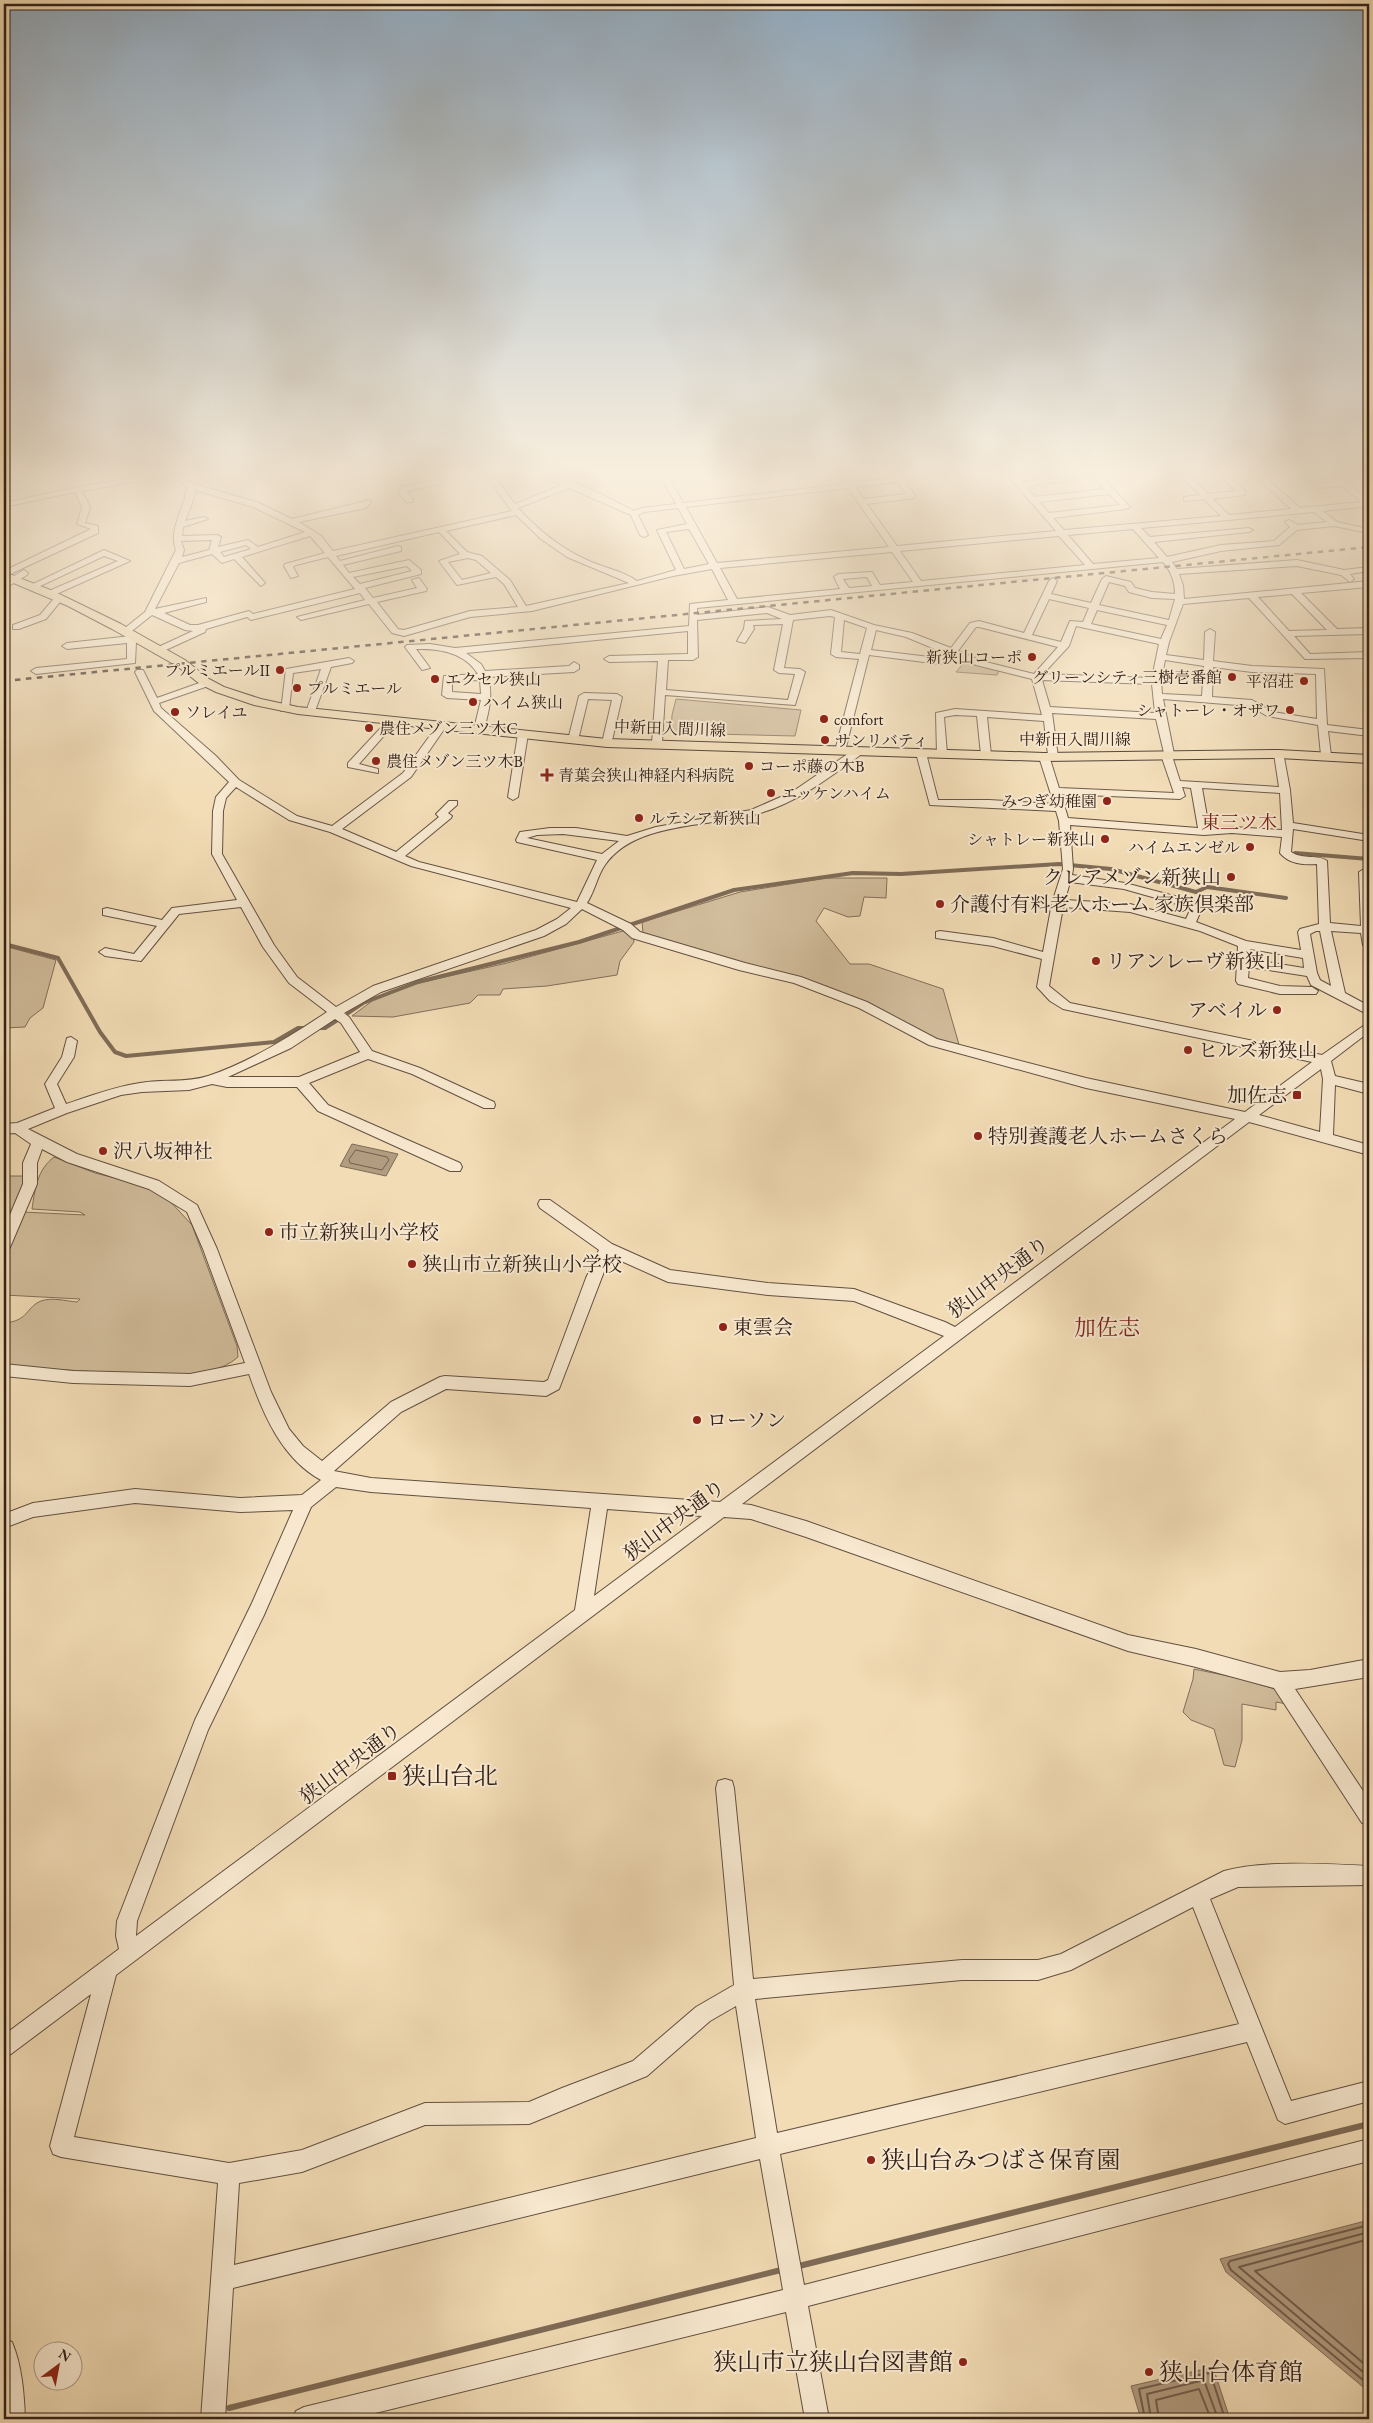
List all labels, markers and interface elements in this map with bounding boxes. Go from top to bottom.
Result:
place label: 新狭山コーポ [926,647,1022,668]
marker: 新狭山コーポ [1026,651,1038,663]
place label: プルミエールⅡ [164,660,270,681]
marker: プルミエールⅡ [274,664,286,676]
place label: グリーンシティ三樹壱番館 [1032,667,1222,688]
place label: エクセル狭山 [445,669,541,690]
marker: グリーンシティ三樹壱番館 [1226,671,1238,683]
place label: 平沼荘 [1246,671,1294,692]
marker: エクセル狭山 [429,673,441,685]
marker: 平沼荘 [1298,675,1310,687]
place label: プルミエール [307,678,402,699]
marker: プルミエール [291,682,303,694]
place label: ハイム狭山 [483,692,563,713]
marker: ハイム狭山 [467,696,479,708]
place label: シャトーレ・オザワ [1137,700,1280,721]
place label: ソレイユ [185,702,248,723]
marker: シャトーレ・オザワ [1284,704,1296,716]
marker: ソレイユ [169,706,181,718]
place label: comfort [834,709,884,730]
marker: comfort [818,713,830,725]
street label: 中新田入間川線 [614,716,726,741]
place label: 農住メゾン三ツ木C [379,718,518,739]
marker: 農住メゾン三ツ木C [363,722,375,734]
street label: 中新田入間川線 [1019,729,1131,750]
place label: サンリバティ [835,730,928,751]
marker: サンリバティ [819,734,831,746]
place label: 農住メゾン三ツ木B [386,751,523,772]
marker: 農住メゾン三ツ木B [370,755,382,767]
place label: コーポ藤の木B [759,756,864,777]
marker: コーポ藤の木B [743,760,755,772]
place label: 青葉会狭山神経内科病院 [558,765,734,786]
marker: 青葉会狭山神経内科病院 [540,768,554,782]
place label: エッケンハイム [781,783,891,804]
marker: エッケンハイム [765,787,777,799]
place label: みつぎ幼稚園 [1001,791,1097,812]
marker: みつぎ幼稚園 [1101,795,1113,807]
place label: ルテシア新狭山 [649,808,761,829]
district label: 東三ツ木 [1201,810,1277,835]
marker: ルテシア新狭山 [633,812,645,824]
place label: シャトレー新狭山 [967,829,1095,850]
marker: シャトレー新狭山 [1099,833,1111,845]
place label: ハイムエンゼル [1128,837,1240,858]
marker: ハイムエンゼル [1244,841,1256,853]
place label: クレアメゾン新狭山 [1043,864,1221,890]
marker: クレアメゾン新狭山 [1225,871,1237,883]
place label: 介護付有料老人ホーム 家族倶楽部 [950,891,1254,917]
marker: 介護付有料老人ホーム 家族倶楽部 [934,898,946,910]
place label: リアンレーヴ新狭山 [1106,948,1285,974]
marker: リアンレーヴ新狭山 [1090,955,1102,967]
place label: アベイル [1188,997,1267,1023]
marker: アベイル [1271,1004,1283,1016]
place label: ヒルズ新狭山 [1198,1037,1317,1063]
marker: ヒルズ新狭山 [1182,1044,1194,1056]
place label: 加佐志 [1227,1082,1287,1108]
marker: 加佐志 [1291,1089,1303,1101]
place label: 特別養護老人ホームさくら [988,1123,1228,1149]
marker: 特別養護老人ホームさくら [972,1130,984,1142]
place label: 沢八坂神社 [113,1138,213,1164]
marker: 沢八坂神社 [97,1145,109,1157]
place label: 市立新狭山小学校 [279,1219,439,1245]
marker: 市立新狭山小学校 [263,1226,275,1238]
street label: 狭山中央通り [942,1231,1054,1323]
place label: 狭山市立新狭山小学校 [422,1251,622,1277]
marker: 狭山市立新狭山小学校 [406,1258,418,1270]
district label: 加佐志 [1074,1313,1140,1342]
place label: 東雲会 [733,1314,793,1340]
marker: 東雲会 [717,1321,729,1333]
place label: ローソン [707,1407,786,1433]
marker: ローソン [691,1414,703,1426]
street label: 狭山中央通り [618,1474,730,1566]
street label: 狭山中央通り [294,1717,406,1809]
place label: 狭山台北 [402,1760,498,1791]
marker: 狭山台北 [386,1770,398,1782]
place label: 狭山台みつばさ保育園 [881,2144,1121,2175]
marker: 狭山台みつばさ保育園 [865,2154,877,2166]
north arrow [32,2340,82,2390]
text: N [55,2344,75,2366]
place label: 狭山市立狭山台図書館 [713,2346,953,2377]
marker: 狭山市立狭山台図書館 [957,2356,969,2368]
place label: 狭山台体育館 [1159,2356,1303,2387]
marker: 狭山台体育館 [1143,2366,1155,2378]

